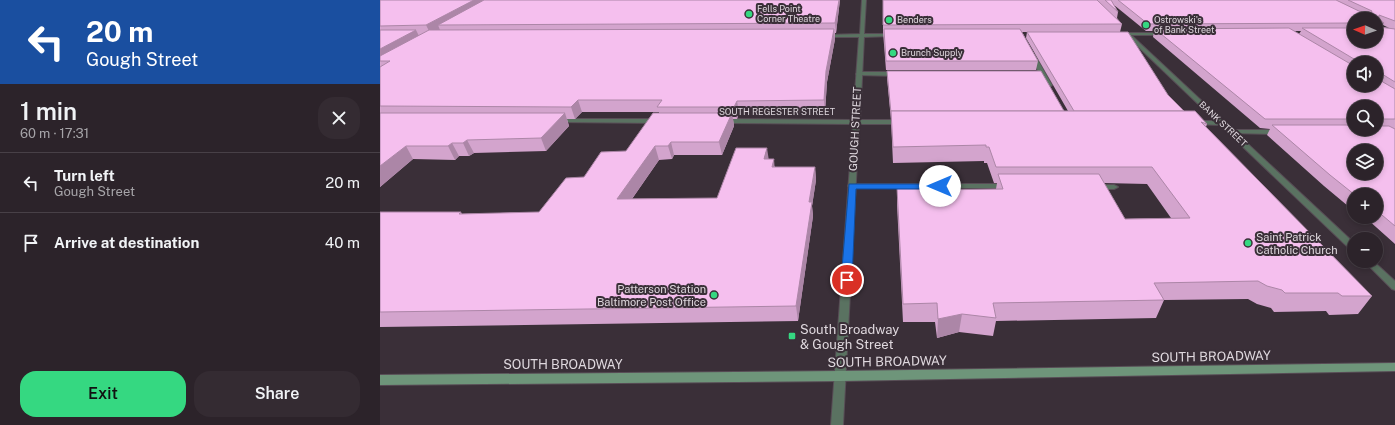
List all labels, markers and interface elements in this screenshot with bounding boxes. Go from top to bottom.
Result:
place label: Fells Point Corner Theatre [757,3,820,24]
marker: Fells Point Corner Theatre [744,9,754,19]
north arrow [1347,12,1383,48]
map controls [1347,12,1383,268]
place label: Benders [897,14,932,25]
place label: Ostrowski's of Bank Street [1154,14,1215,35]
text: 20 m [86,15,153,48]
marker: Benders [884,15,894,25]
icon: left [20,16,72,68]
marker: Ostrowski's of Bank Street [1141,20,1151,30]
place label: Brunch Supply [901,47,963,58]
marker: Brunch Supply [888,48,898,58]
text: Gough Street [86,49,198,70]
button: sound [1347,56,1383,92]
street label: GOUGH STREET [847,86,863,171]
text: 1 min [20,97,77,125]
button: close [318,97,360,139]
street label: BANK STREET [1197,99,1250,149]
button: search [1347,100,1383,136]
street label: SOUTH REGESTER STREET [719,106,836,117]
text: 60 m · 17:31 [20,126,89,141]
button: layers [1347,144,1383,180]
position arrow [919,165,961,207]
text: Turn left [54,167,115,184]
icon: left [20,172,42,194]
text: 20 m [325,174,360,191]
text: Gough Street [54,184,135,199]
button: + [1347,188,1383,224]
place label: Saint Patrick Catholic Church [1256,231,1338,256]
icon: arrive [20,232,42,254]
button: − [1347,232,1383,268]
text: Arrive at destination [54,234,199,251]
text: 40 m [325,234,360,251]
marker: Saint Patrick Catholic Church [1243,238,1253,248]
pin [830,263,864,297]
icon: arrive [836,269,858,291]
place label: Patterson Station Baltimore Post Office [597,283,706,308]
marker: Patterson Station Baltimore Post Office [709,290,719,300]
place label: South Broadway & Gough Street [800,322,899,352]
marker: South Broadway & Gough Street [787,331,797,341]
street label: SOUTH BROADWAY [1151,348,1271,365]
street label: SOUTH BROADWAY [827,353,947,370]
street label: SOUTH BROADWAY [503,357,623,372]
button: Exit [20,371,186,417]
button: Share [194,371,360,417]

